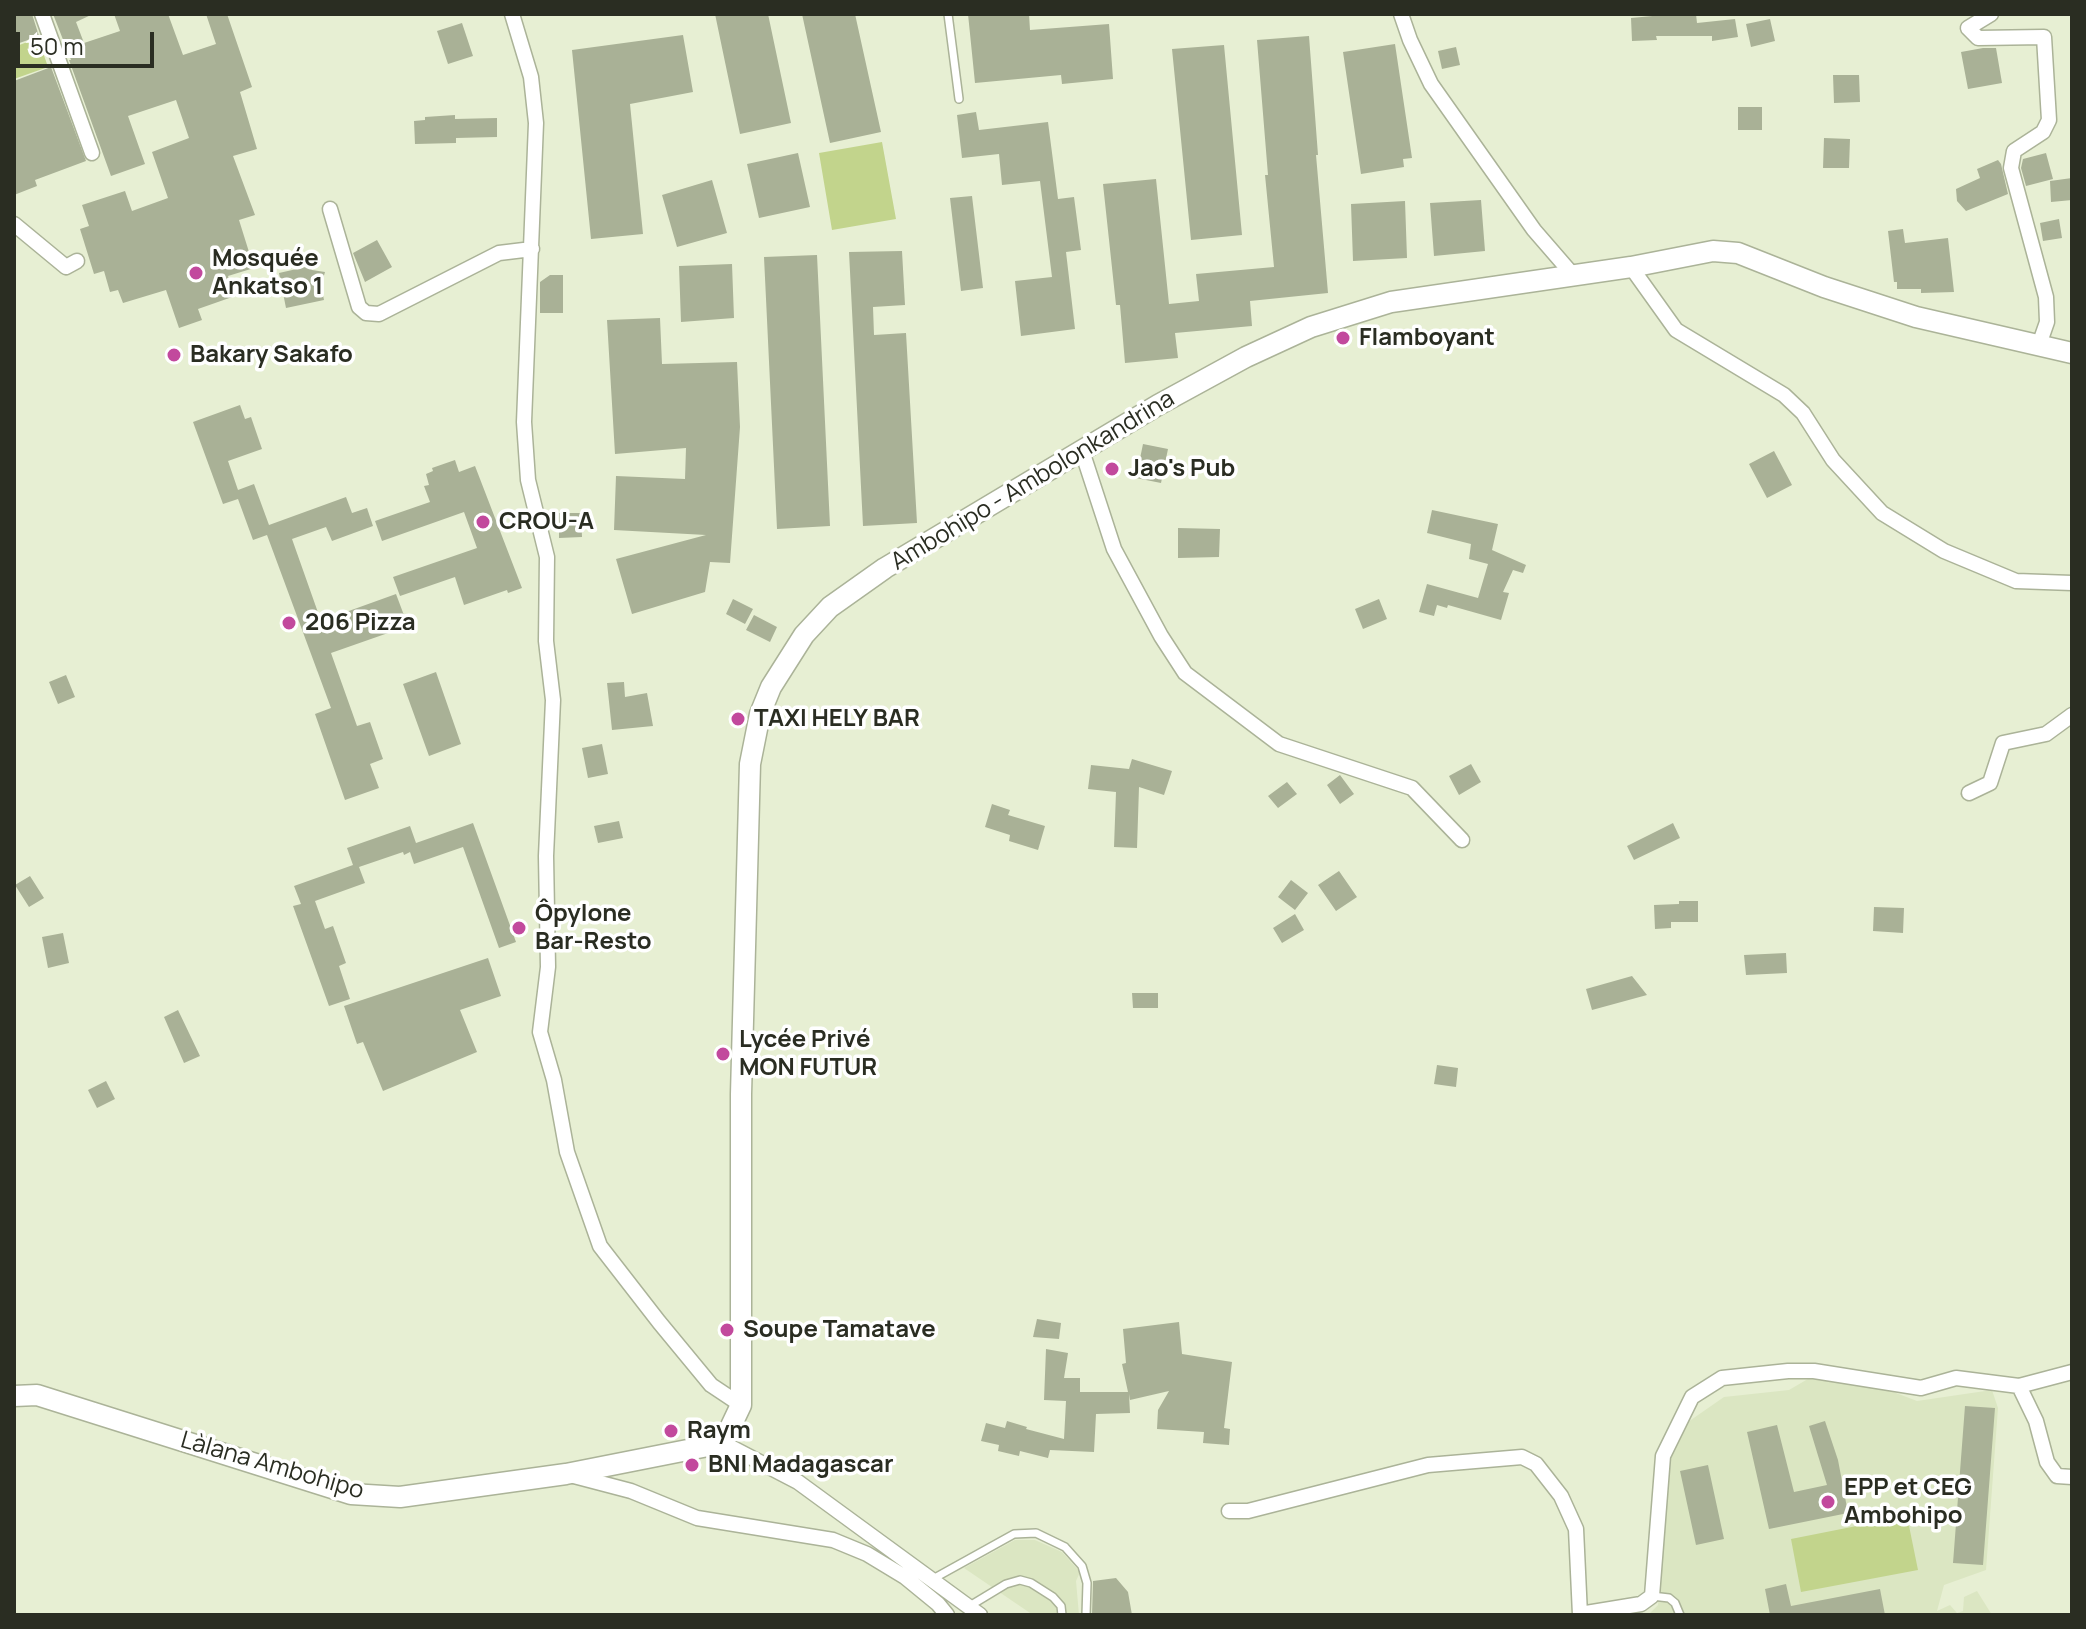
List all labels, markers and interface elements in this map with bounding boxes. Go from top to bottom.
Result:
scale bar [20,16,158,66]
text: 50 m [30,29,84,62]
place label: Mosquée Ankatso 1 [212,245,323,301]
marker: Mosquée Ankatso 1 [187,264,205,282]
place label: Flamboyant [1359,324,1495,352]
marker: Flamboyant [1334,329,1352,347]
place label: Bakary Sakafo [190,341,353,369]
marker: Bakary Sakafo [165,346,183,364]
street label: Ambohipo - Ambolonkandrina [886,385,1180,577]
place label: Jao's Pub [1128,455,1235,483]
marker: Jao's Pub [1103,460,1121,478]
place label: CROU-A [499,508,594,536]
marker: CROU-A [474,513,492,531]
place label: 206 Pizza [305,609,416,637]
marker: 206 Pizza [280,614,298,632]
place label: TAXI HELY BAR [754,705,920,733]
marker: TAXI HELY BAR [729,710,747,728]
place label: Ôpylone Bar-Resto [535,900,651,956]
marker: Ôpylone Bar-Resto [510,919,528,937]
place label: Lycée Privé MON FUTUR [739,1026,877,1082]
marker: Lycée Privé MON FUTUR [714,1045,732,1063]
place label: Soupe Tamatave [743,1316,936,1344]
marker: Soupe Tamatave [718,1321,736,1339]
place label: Raym [687,1417,751,1445]
marker: Raym [662,1422,680,1440]
street label: Làlana Ambohipo [177,1426,367,1506]
place label: BNI Madagascar [708,1451,893,1479]
marker: BNI Madagascar [683,1456,701,1474]
place label: EPP et CEG Ambohipo [1844,1474,1972,1530]
marker: EPP et CEG Ambohipo [1819,1493,1837,1511]

